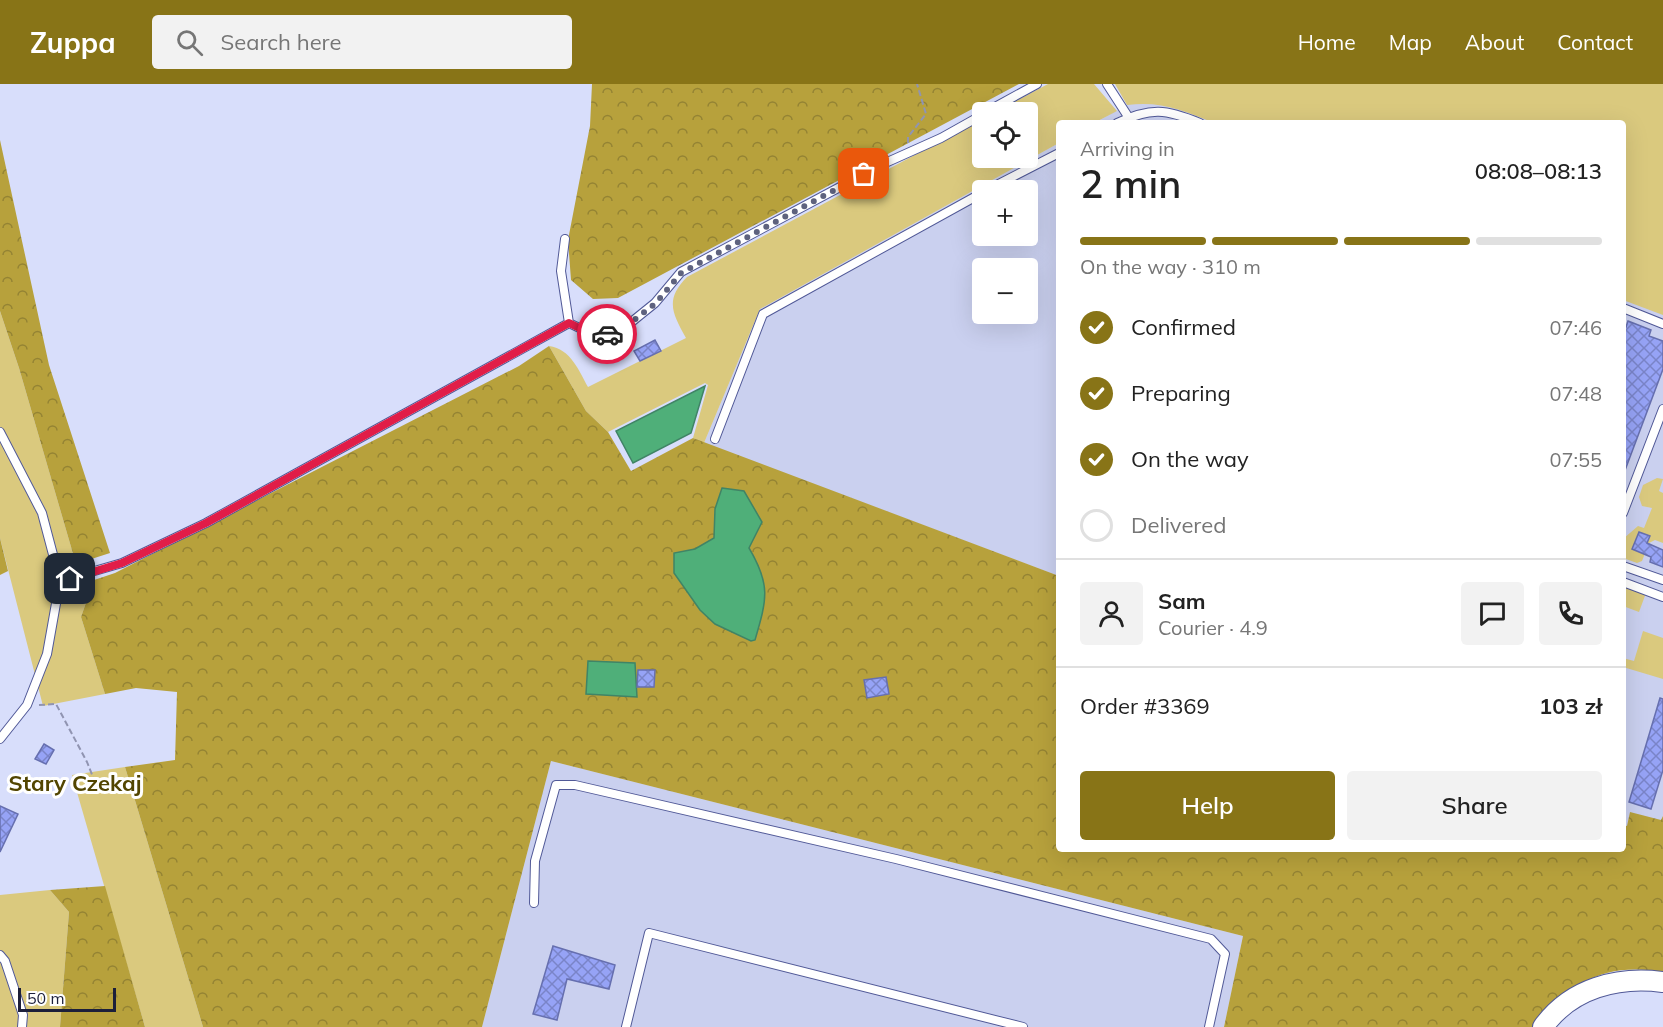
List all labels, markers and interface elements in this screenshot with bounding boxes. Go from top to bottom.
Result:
search box [152,15,572,69]
text: Zuppa [30,25,116,60]
icon: search [173,26,206,59]
text: Search here [221,28,341,56]
text: Home [1298,29,1356,55]
text: Map [1389,29,1432,55]
text: About [1465,29,1524,55]
text: Contact [1557,29,1633,55]
map controls [972,102,1038,324]
button: locate [972,102,1038,168]
text: Arriving in [1080,136,1175,161]
pin [838,148,889,199]
icon: bag [847,157,880,190]
text: 08:08–08:13 [1475,157,1602,185]
text: 2 min [1080,159,1181,208]
button: + [972,180,1038,246]
text: On the way · 310 m [1080,254,1261,279]
button: − [972,258,1038,324]
courier [577,304,637,364]
icon: check [1080,311,1113,344]
text: Confirmed [1131,313,1236,341]
text: 07:46 [1549,315,1602,340]
icon: car [591,318,624,351]
icon: check [1080,377,1113,410]
text: Preparing [1131,379,1231,407]
text: 07:48 [1549,381,1602,406]
icon: check [1080,443,1113,476]
text: On the way [1131,445,1249,473]
text: 07:55 [1549,447,1602,472]
text: Delivered [1131,511,1226,539]
pin [44,553,95,604]
icon: home [53,562,86,595]
button: person [1080,582,1143,645]
button: chat [1461,582,1524,645]
button: phone [1539,582,1602,645]
text: Sam [1158,587,1206,615]
text: Courier · 4.9 [1158,615,1268,640]
text: Order #3369 [1080,692,1210,720]
text: 103 zł [1539,692,1602,720]
district label: Stary Czekaj [9,769,141,797]
button: Help [1080,771,1335,840]
button: Share [1347,771,1602,840]
scale bar [18,985,116,1012]
text: 50 m [27,988,64,1008]

